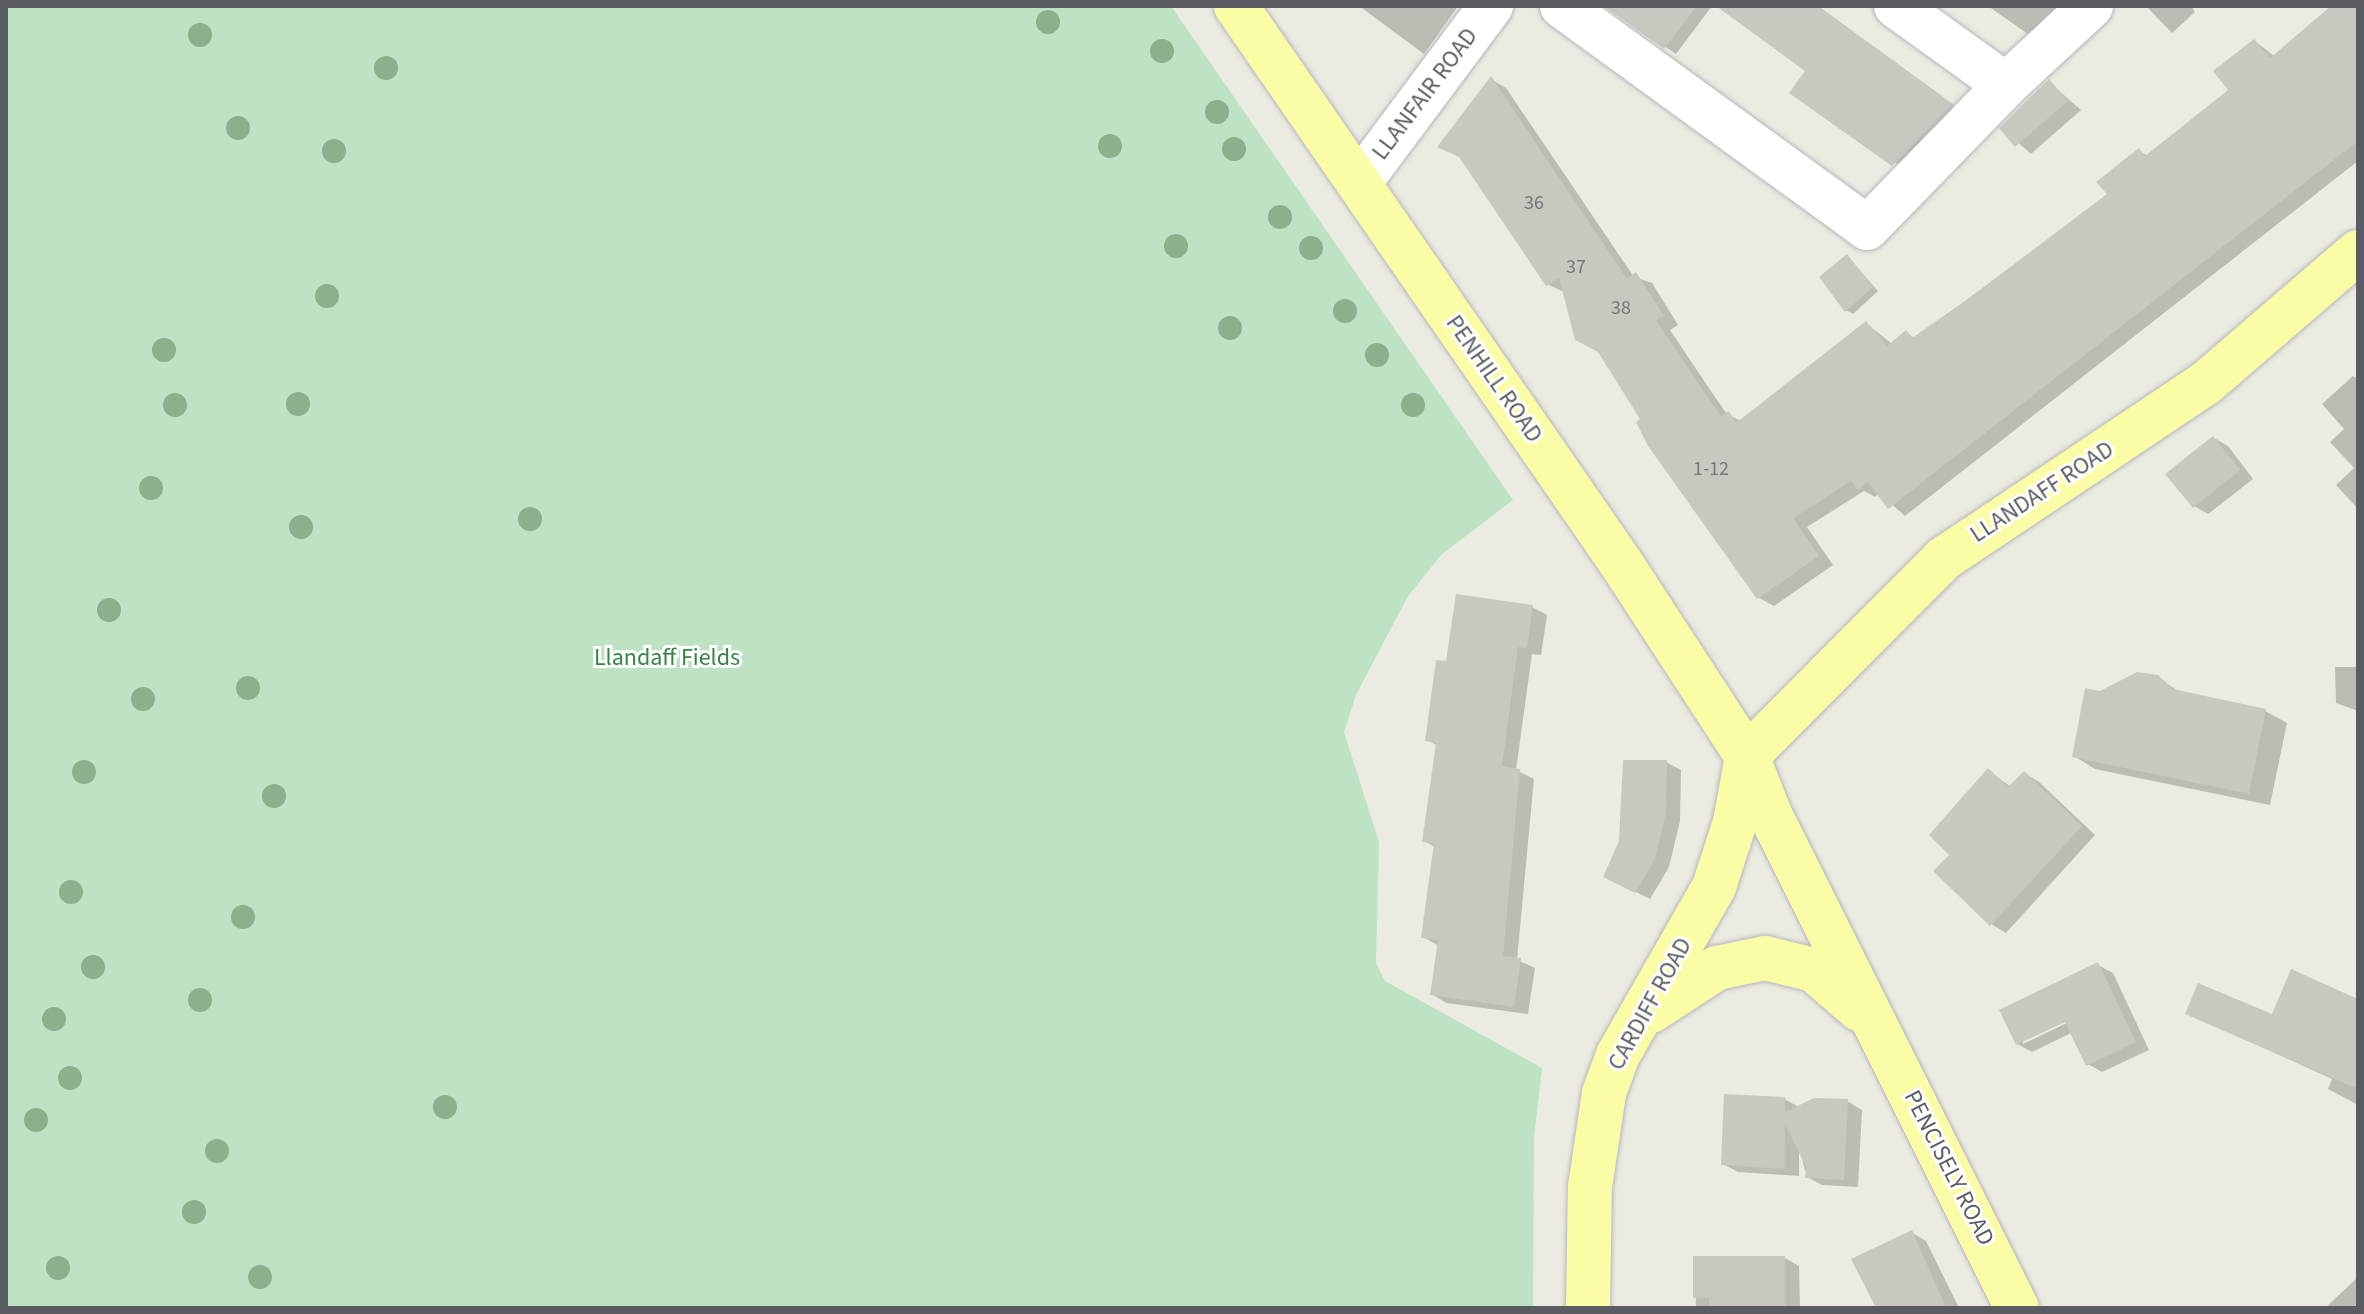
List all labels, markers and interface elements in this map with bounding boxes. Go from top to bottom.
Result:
street label: LLANFAIR ROAD [1366,22,1484,166]
house number: 36 [1524,191,1544,215]
house number: 37 [1566,255,1586,279]
house number: 38 [1611,296,1631,320]
street label: PENHILL ROAD [1439,310,1549,448]
street label: LLANDAFF ROAD [1965,435,2119,549]
house number: 1-12 [1693,457,1729,481]
park label: Llandaff Fields [594,644,740,672]
street label: CARDIFF ROAD [1602,933,1698,1075]
street label: PENCISELY ROAD [1897,1086,2001,1250]

